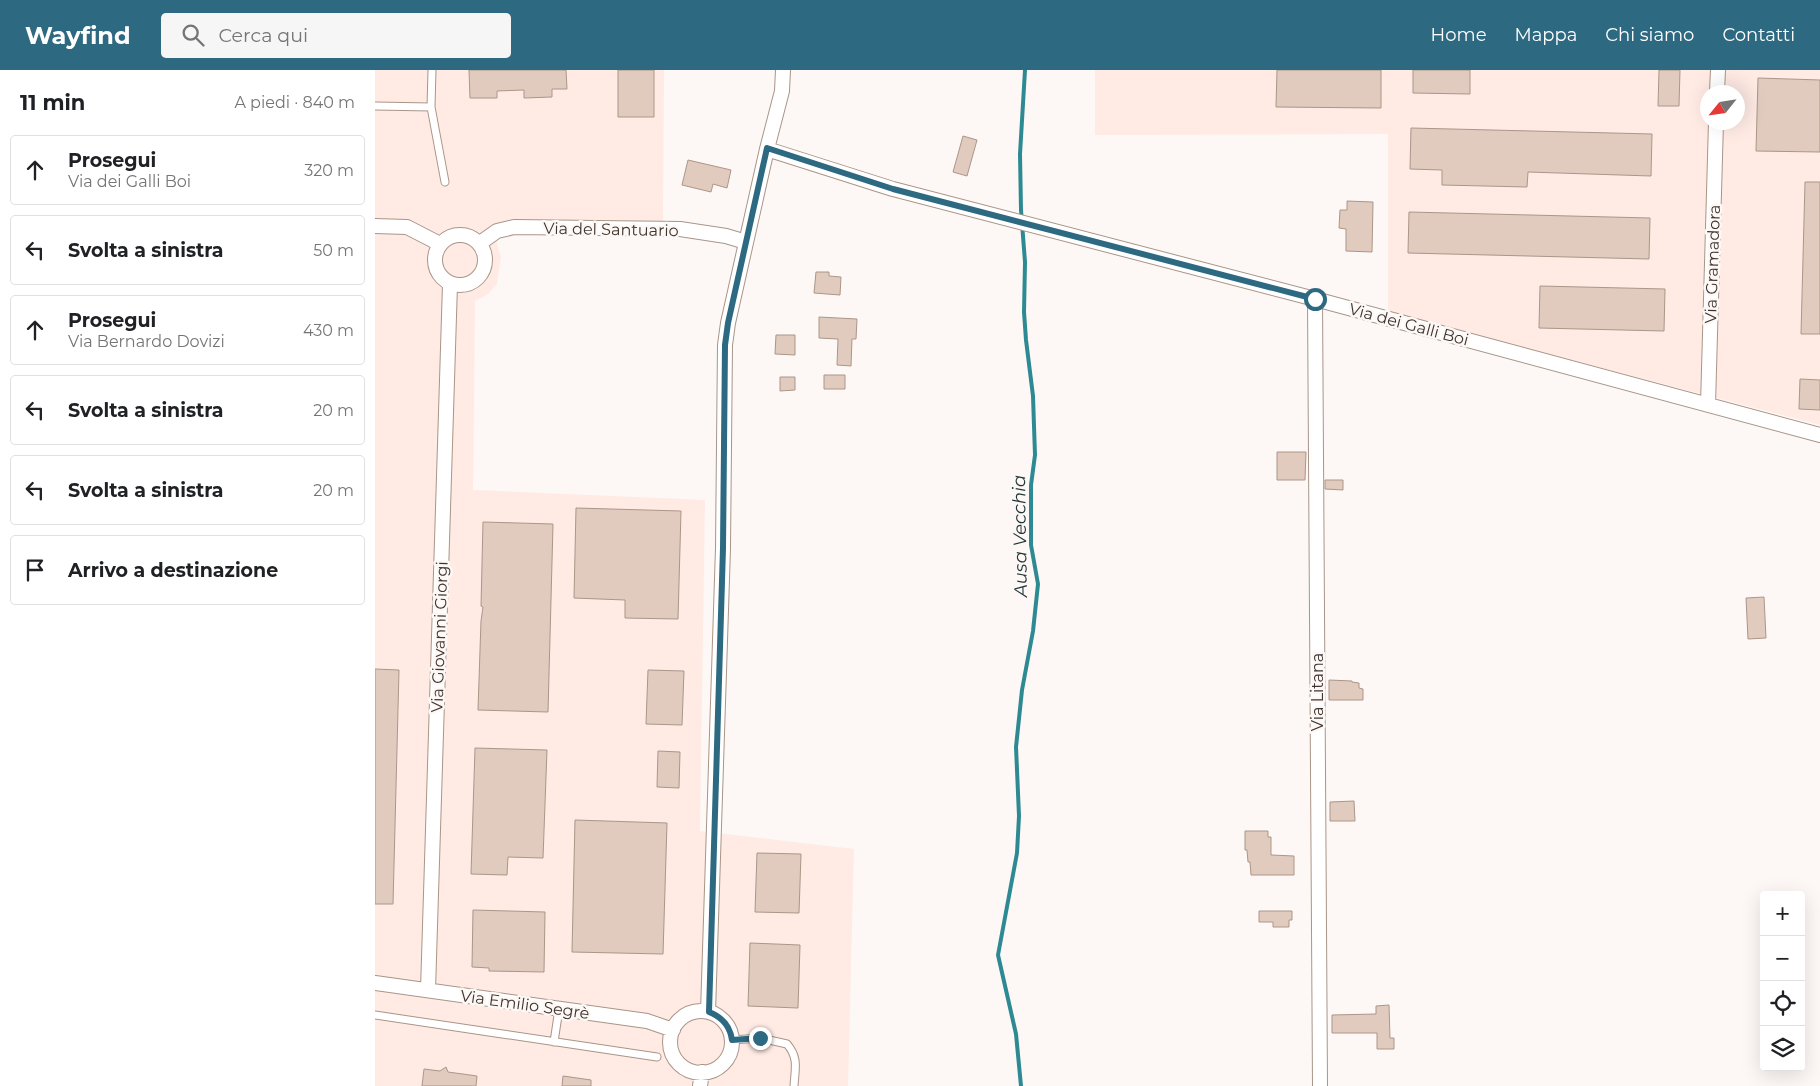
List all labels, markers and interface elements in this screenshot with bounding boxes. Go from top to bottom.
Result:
search box [161,13,511,58]
text: Wayfind [25,21,131,50]
icon: search [179,21,207,49]
text: Cerca qui [219,24,308,47]
text: Home [1431,24,1487,46]
text: Mappa [1515,24,1577,46]
text: Chi siamo [1605,24,1694,46]
text: Contatti [1722,24,1795,46]
north arrow [1700,85,1745,130]
text: 11 min [20,90,85,115]
text: A piedi · 840 m [234,93,355,112]
text: Prosegui [68,149,156,172]
icon: ahead [21,156,49,184]
text: 320 m [304,161,354,180]
text: Via dei Galli Boi [68,172,191,191]
street label: Via Gramadora [1701,204,1724,324]
street label: Via del Santuario [543,219,679,240]
icon: left [21,236,49,264]
text: Svolta a sinistra [68,239,223,262]
text: 50 m [313,241,354,260]
route start [1304,288,1327,311]
street label: Via dei Galli Boi [1347,299,1471,350]
text: Prosegui [68,309,156,332]
icon: ahead [21,316,49,344]
text: 430 m [303,321,354,340]
text: Via Bernardo Dovizi [68,332,225,351]
icon: left [21,396,49,424]
text: Svolta a sinistra [68,399,223,422]
text: 20 m [313,401,354,420]
water label: Ausa Vecchia [1008,475,1032,598]
icon: left [21,476,49,504]
text: Svolta a sinistra [68,479,223,502]
text: 20 m [313,481,354,500]
icon: arrive [21,556,49,584]
text: Arrivo a destinazione [68,559,278,582]
street label: Via Giovanni Giorgi [427,561,452,713]
street label: Via Litana [1308,653,1327,731]
map controls [1760,891,1805,1071]
button: + [1760,891,1805,936]
button: − [1760,936,1805,981]
button: locate [1760,981,1805,1026]
street label: Via Emilio Segrè [459,986,591,1023]
button: layers [1760,1026,1805,1071]
route end [749,1027,772,1050]

